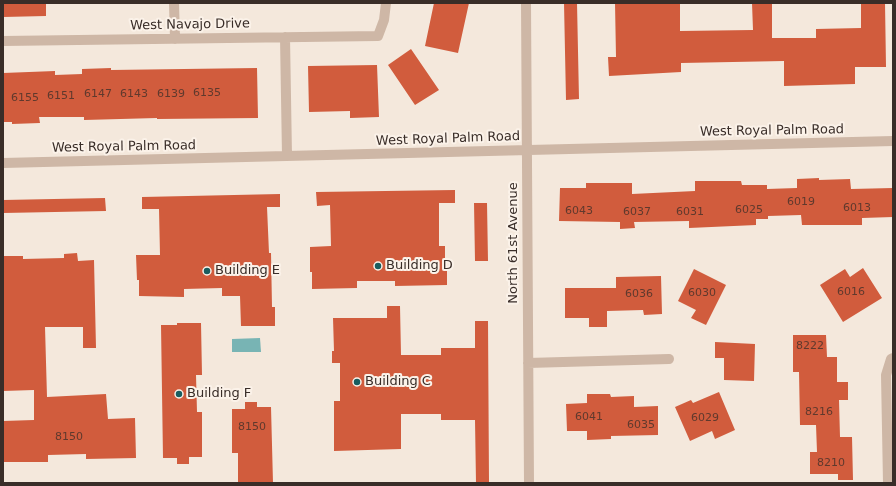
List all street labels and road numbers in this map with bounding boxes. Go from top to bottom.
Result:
street label: West Navajo Drive [130,16,250,34]
street label: West Royal Palm Road [700,122,844,140]
street label: West Royal Palm Road [376,129,520,149]
street label: West Royal Palm Road [52,138,196,156]
street label: North 61st Avenue [506,182,522,304]

